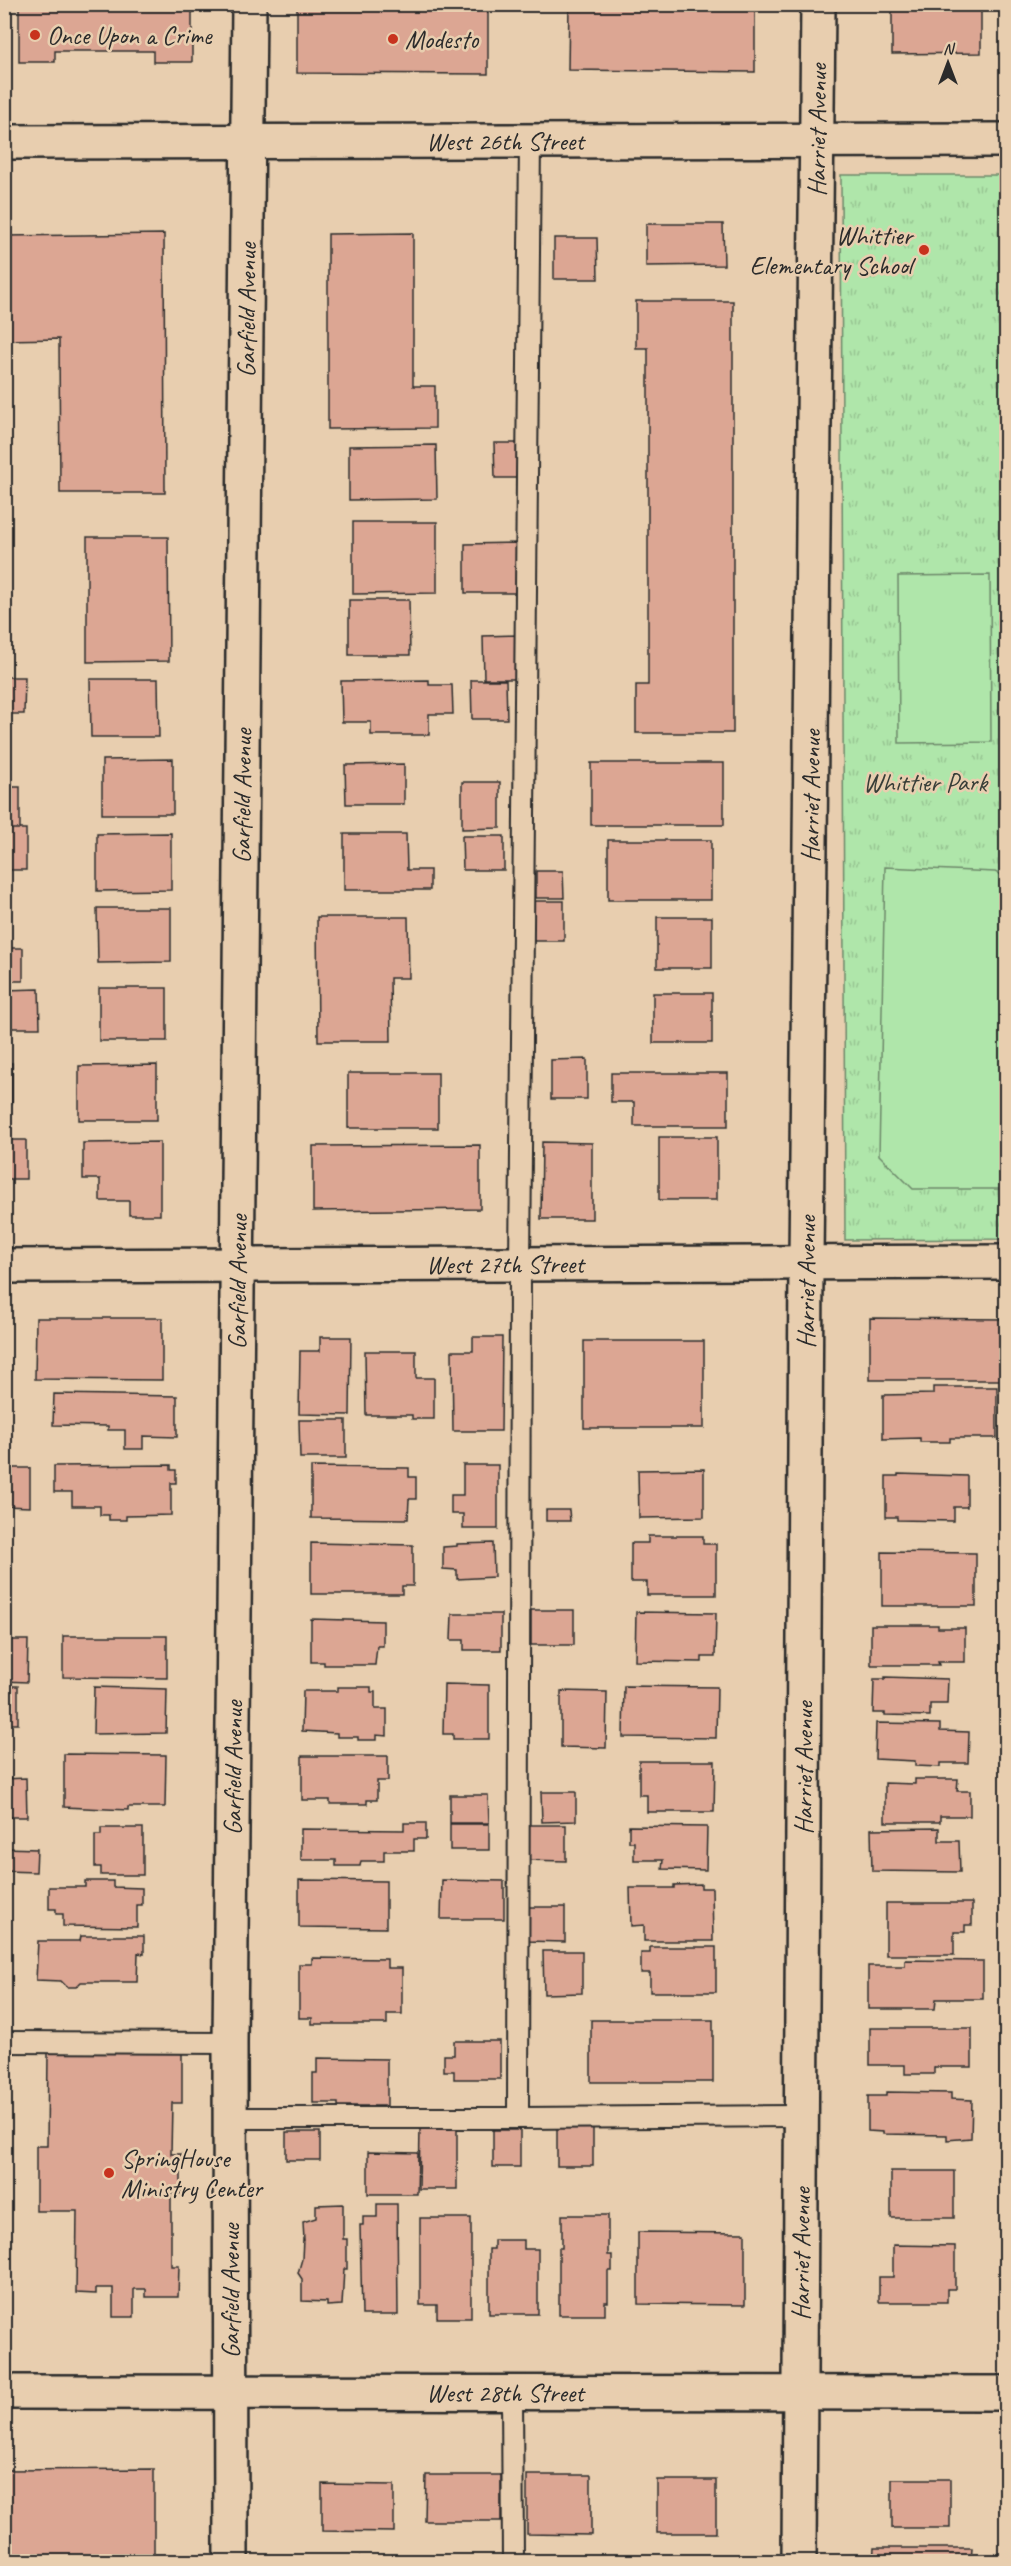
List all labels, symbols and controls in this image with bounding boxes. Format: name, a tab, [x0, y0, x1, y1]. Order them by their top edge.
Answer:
place label: Once Upon a Crime	[47, 19, 213, 52]
place label: Modesto	[405, 23, 480, 56]
marker: Once Upon a Crime	[28, 28, 42, 42]
marker: Modesto	[386, 32, 400, 46]
north arrow	[918, 33, 978, 93]
text: N	[943, 39, 956, 59]
street label: Harriet Avenue	[800, 62, 834, 197]
street label: West 26th Street	[426, 124, 586, 158]
place label: Whittier Elementary School	[750, 219, 917, 282]
street label: Garfield Avenue	[229, 241, 263, 377]
marker: Whittier Elementary School	[917, 243, 931, 257]
street label: Garfield Avenue	[224, 727, 259, 863]
street label: Harriet Avenue	[793, 728, 828, 863]
park label: Whittier Park	[863, 766, 989, 799]
street label: Garfield Avenue	[220, 1213, 254, 1349]
street label: Harriet Avenue	[789, 1214, 823, 1348]
street label: West 27th Street	[426, 1247, 586, 1281]
street label: Garfield Avenue	[215, 1699, 250, 1835]
street label: Harriet Avenue	[786, 1700, 820, 1834]
place label: SpringHouse Ministry Center	[121, 2142, 264, 2205]
marker: SpringHouse Ministry Center	[102, 2166, 116, 2180]
street label: Harriet Avenue	[784, 2186, 818, 2320]
street label: Garfield Avenue	[214, 2222, 247, 2358]
street label: West 28th Street	[426, 2376, 586, 2409]

